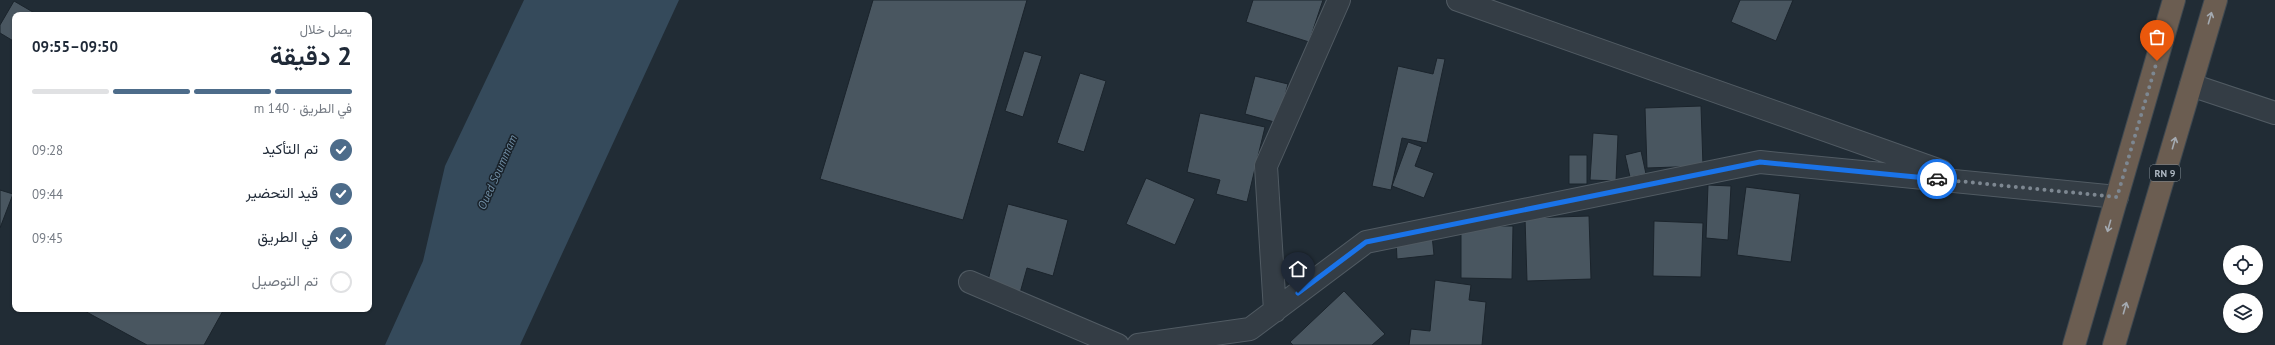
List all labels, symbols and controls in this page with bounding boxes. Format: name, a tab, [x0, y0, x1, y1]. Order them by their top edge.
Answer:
one-way arrow	[2207, 12, 2214, 25]
pin	[2140, 20, 2174, 61]
text: يصل خلال	[300, 21, 352, 38]
icon: bag	[2146, 26, 2168, 48]
text: 09:50–09:55	[32, 37, 118, 56]
text: 2 دقيقة	[270, 39, 352, 72]
text: في الطريق · 140 m	[254, 100, 352, 117]
water label: Oued Soummam	[474, 132, 520, 212]
one-way arrow	[2171, 136, 2178, 149]
text: تم التأكيد	[262, 139, 318, 158]
icon: check	[330, 139, 352, 161]
text: 09:28	[32, 142, 63, 159]
courier	[1917, 159, 1957, 199]
road number: RN 9	[2150, 165, 2180, 181]
icon: car	[1926, 168, 1948, 190]
text: قيد التحضير	[246, 183, 318, 202]
icon: check	[330, 183, 352, 205]
text: 09:44	[32, 186, 63, 203]
one-way arrow	[2105, 219, 2112, 232]
text: في الطريق	[257, 227, 318, 246]
icon: check	[330, 227, 352, 249]
text: 09:45	[32, 230, 63, 247]
map controls	[2223, 245, 2263, 333]
button: locate	[2223, 245, 2263, 285]
pin	[1281, 252, 1315, 293]
icon: home	[1287, 258, 1309, 280]
text: تم التوصيل	[251, 271, 318, 290]
button: layers	[2223, 293, 2263, 333]
one-way arrow	[2122, 301, 2129, 314]

